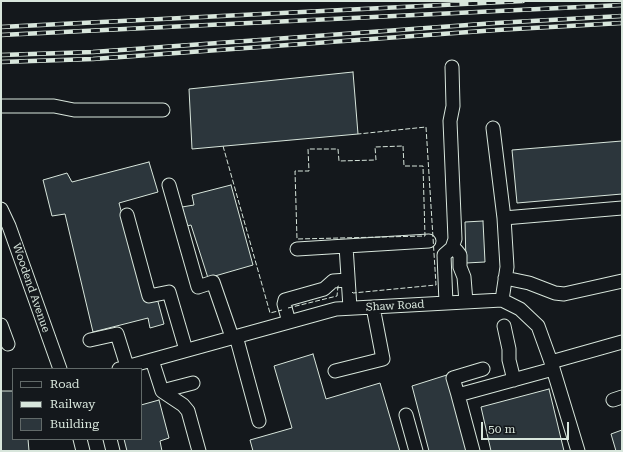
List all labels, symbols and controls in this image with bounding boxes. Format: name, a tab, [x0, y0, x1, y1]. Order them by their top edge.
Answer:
street label: Woodend Avenue	[10, 242, 52, 334]
street label: Shaw Road	[365, 298, 425, 314]
legend	[12, 368, 142, 440]
text: Road	[50, 377, 79, 391]
text: Railway	[50, 397, 95, 411]
scale bar	[483, 414, 571, 440]
text: Building	[50, 417, 99, 431]
text: 50 m	[488, 422, 515, 436]

